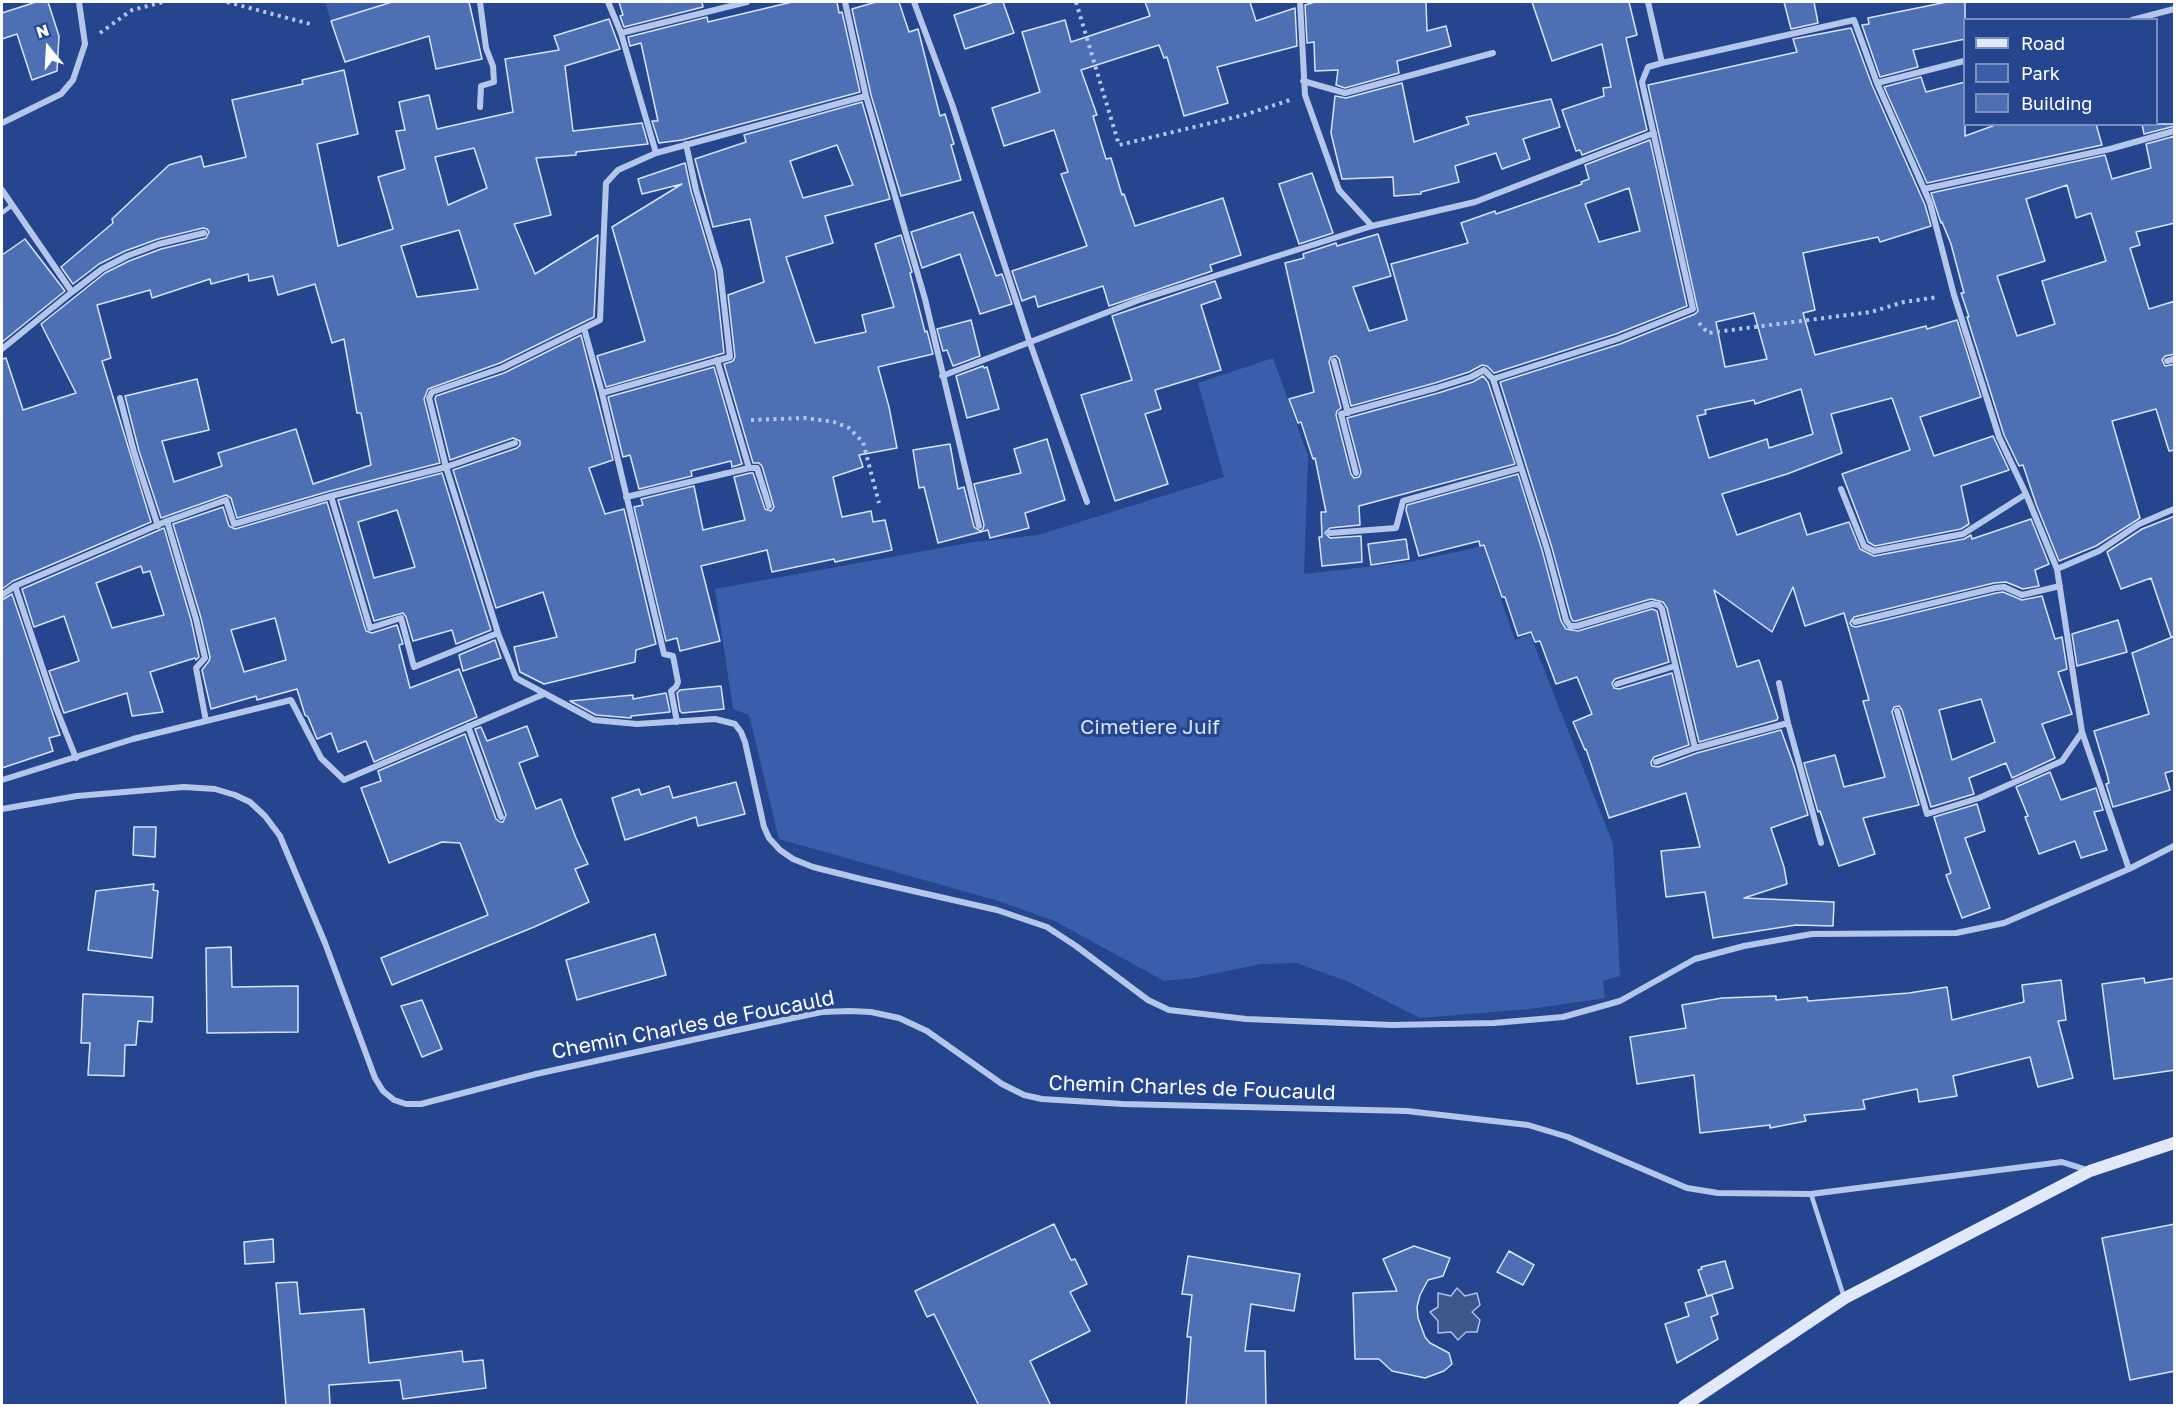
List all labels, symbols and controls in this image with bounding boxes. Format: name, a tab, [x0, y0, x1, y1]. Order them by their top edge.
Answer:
north arrow	[18, 18, 78, 78]
legend	[1963, 18, 2158, 126]
text: N	[34, 19, 51, 42]
text: Road	[2021, 32, 2065, 54]
text: Park	[2021, 62, 2060, 84]
text: Building	[2021, 92, 2092, 114]
park label: Cimetiere Juif	[1080, 714, 1220, 740]
street label: Chemin Charles de Foucauld	[550, 985, 836, 1065]
street label: Chemin Charles de Foucauld	[1048, 1070, 1336, 1106]

